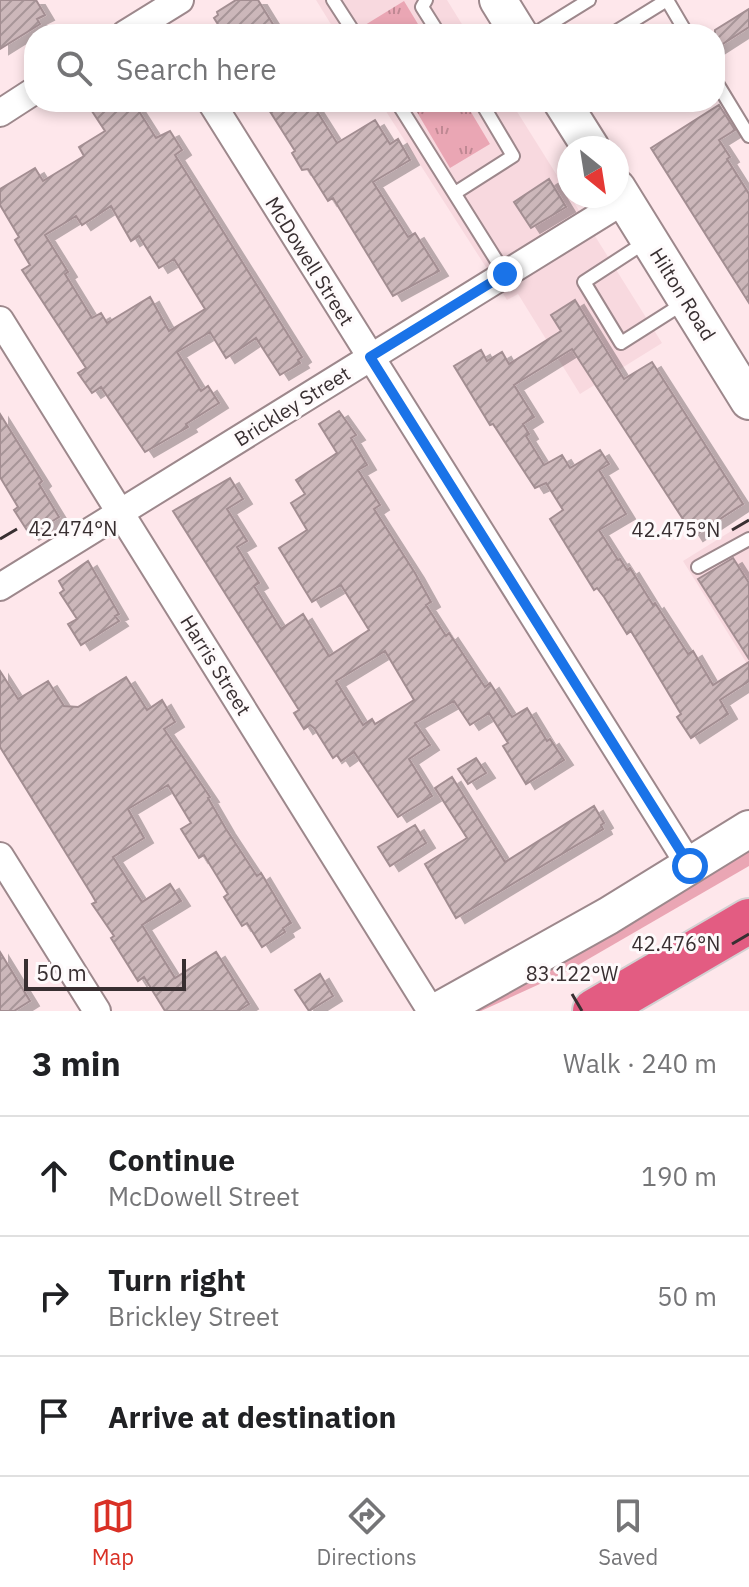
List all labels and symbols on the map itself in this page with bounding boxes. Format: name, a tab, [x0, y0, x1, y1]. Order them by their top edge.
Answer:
north arrow	[557, 136, 629, 208]
street label: McDowell Street	[259, 191, 361, 331]
street label: Hilton Road	[644, 242, 722, 346]
route end	[487, 256, 523, 292]
street label: Brickley Street	[229, 360, 355, 452]
text: 42.474°N	[29, 515, 117, 542]
text: 42.475°N	[632, 516, 720, 543]
street label: Harris Street	[174, 610, 258, 720]
route start	[672, 848, 708, 884]
text: 42.476°N	[632, 930, 720, 957]
scale bar	[24, 955, 186, 991]
text: 83.122°W	[526, 960, 618, 987]

